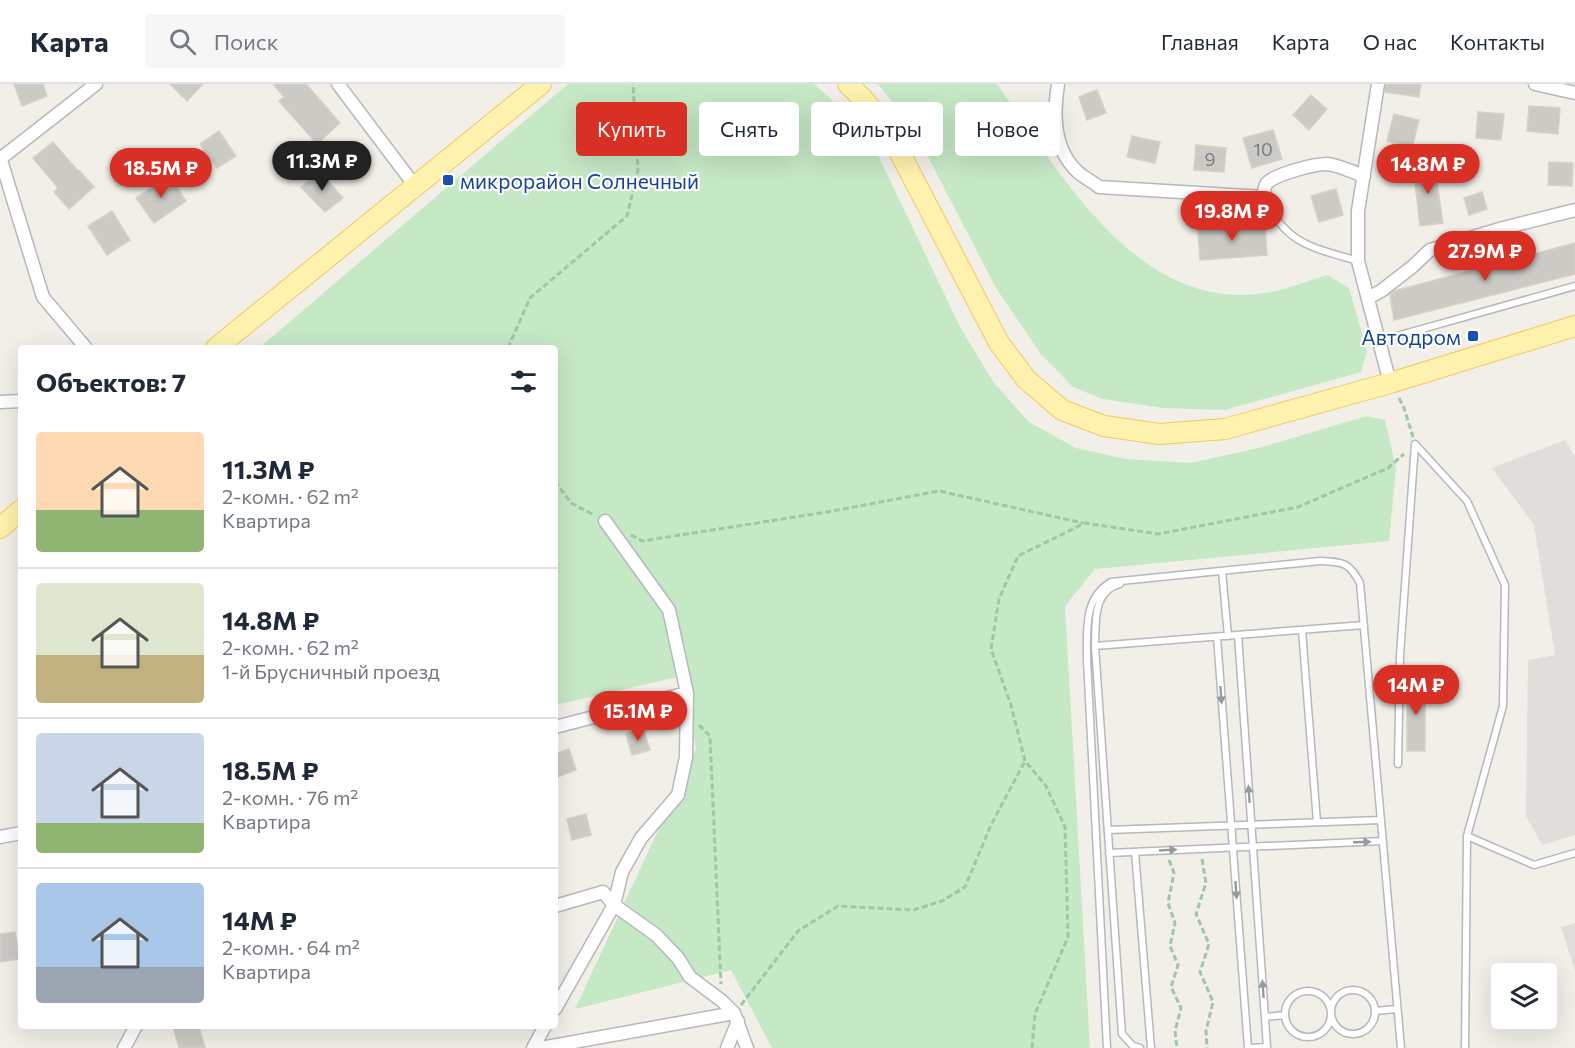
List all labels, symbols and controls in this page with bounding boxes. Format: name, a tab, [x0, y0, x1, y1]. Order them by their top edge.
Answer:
search box	[145, 14, 565, 68]
text: Карта	[30, 24, 109, 58]
icon: search	[166, 25, 199, 58]
text: Поиск	[214, 28, 278, 55]
text: Главная	[1161, 29, 1239, 54]
text: Карта	[1272, 29, 1330, 54]
text: О нас	[1363, 29, 1417, 54]
text: Контакты	[1450, 29, 1545, 54]
chip: Купить	[576, 102, 687, 156]
chip: Снять	[699, 102, 799, 156]
chip: Фильтры	[811, 102, 943, 156]
chip: Новое	[955, 102, 1060, 156]
house number: 10	[1253, 138, 1273, 160]
pin: 11.3M ₽	[267, 141, 377, 192]
pin: 14.8M ₽	[1373, 144, 1483, 195]
pin: 18.5M ₽	[106, 148, 216, 199]
text: 11.3M ₽	[286, 148, 358, 172]
house number: 9	[1205, 148, 1215, 170]
text: 14.8M ₽	[1391, 151, 1465, 175]
text: 18.5M ₽	[124, 155, 198, 179]
place label: микрорайон Солнечный	[460, 168, 699, 193]
marker: микрорайон Солнечный	[441, 173, 455, 187]
pin: 19.8M ₽	[1177, 191, 1287, 242]
text: 19.8M ₽	[1195, 198, 1269, 222]
pin: 27.9M ₽	[1430, 231, 1540, 282]
text: 27.9M ₽	[1448, 238, 1522, 262]
place label: Автодром	[1361, 324, 1461, 349]
marker: Автодром	[1466, 329, 1480, 343]
icon: filters	[507, 365, 540, 398]
text: Объектов: 7	[36, 366, 186, 397]
text: 11.3M ₽	[222, 453, 315, 484]
icon: home	[84, 456, 156, 528]
text: 2-комн. · 62 m²	[222, 484, 359, 508]
text: Квартира	[222, 508, 311, 532]
text: 14.8M ₽	[222, 604, 319, 635]
icon: home	[84, 607, 156, 679]
text: 2-комн. · 62 m²	[222, 635, 359, 659]
text: 1-й Брусничный проезд	[222, 659, 440, 683]
pin: 14M ₽	[1374, 665, 1458, 716]
text: 14M ₽	[1387, 672, 1445, 696]
one-way arrow	[1217, 686, 1226, 705]
pin: 15.1M ₽	[583, 691, 693, 742]
text: 15.1M ₽	[603, 698, 673, 722]
text: 18.5M ₽	[222, 754, 319, 785]
icon: home	[84, 757, 156, 829]
one-way arrow	[1244, 784, 1254, 803]
text: 2-комн. · 76 m²	[222, 785, 358, 809]
text: Квартира	[222, 809, 311, 833]
one-way arrow	[1353, 837, 1372, 847]
one-way arrow	[1158, 846, 1177, 855]
one-way arrow	[1232, 880, 1241, 899]
text: 14M ₽	[222, 904, 297, 935]
icon: home	[84, 907, 156, 979]
text: 2-комн. · 64 m²	[222, 935, 360, 959]
text: Квартира	[222, 959, 311, 983]
map controls	[1491, 963, 1557, 1029]
button: layers	[1491, 963, 1557, 1029]
one-way arrow	[1258, 979, 1268, 998]

